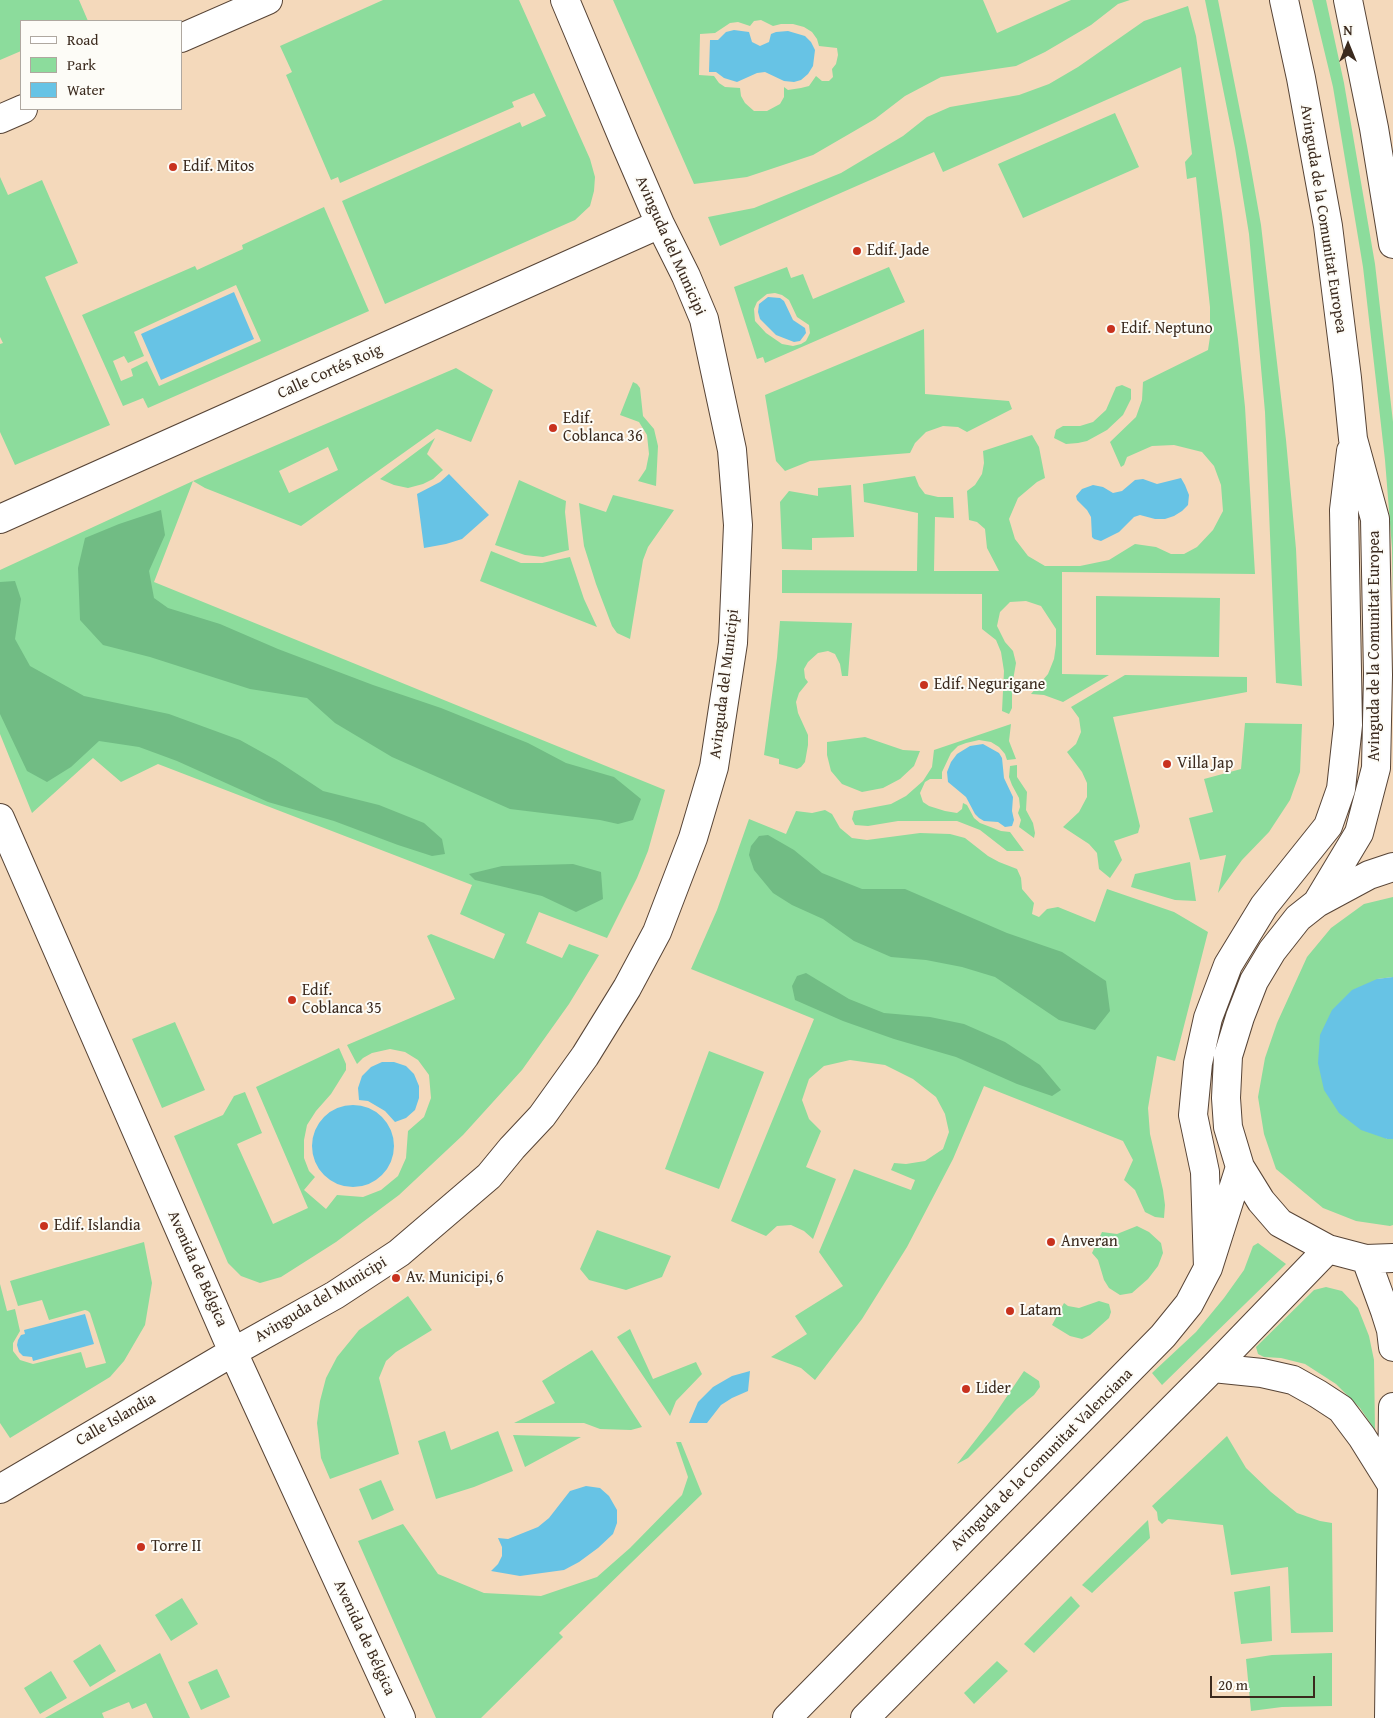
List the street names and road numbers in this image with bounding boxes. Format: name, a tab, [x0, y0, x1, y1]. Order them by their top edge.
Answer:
street label: Avinguda de la Comunitat Europea	[1295, 103, 1351, 335]
street label: Avinguda del Municipi	[631, 173, 709, 319]
street label: Calle Cortés Roig	[275, 340, 385, 404]
street label: Avinguda de la Comunitat Europea	[1365, 530, 1385, 762]
street label: Avinguda del Municipi	[706, 608, 744, 760]
street label: Avenida de Bélgica	[163, 1208, 231, 1330]
street label: Avinguda del Municipi	[251, 1253, 391, 1347]
street label: Avinguda de la Comunitat Valenciana	[947, 1365, 1137, 1555]
street label: Calle Islandia	[73, 1389, 159, 1451]
street label: Avenida de Bélgica	[329, 1577, 399, 1699]

